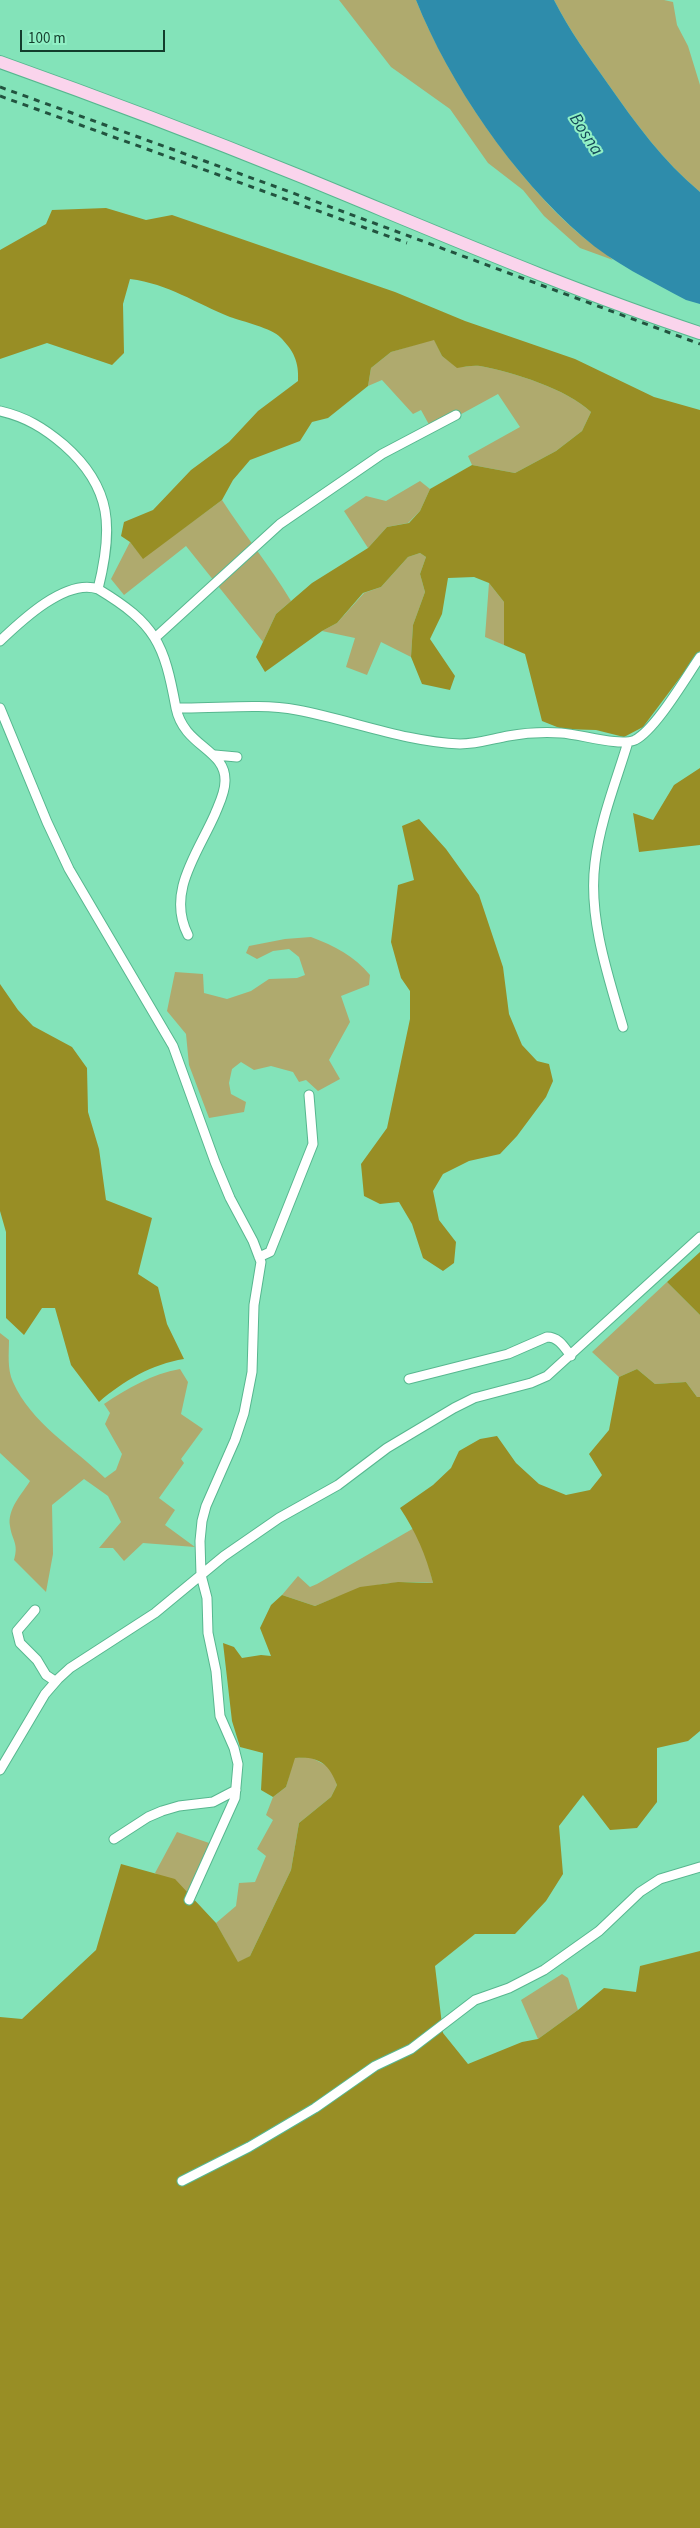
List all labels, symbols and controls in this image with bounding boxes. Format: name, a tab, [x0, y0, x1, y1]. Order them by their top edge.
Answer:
scale bar	[22, 20, 168, 52]
text: 100 m	[28, 28, 66, 49]
water label: Bosna	[563, 110, 607, 160]

